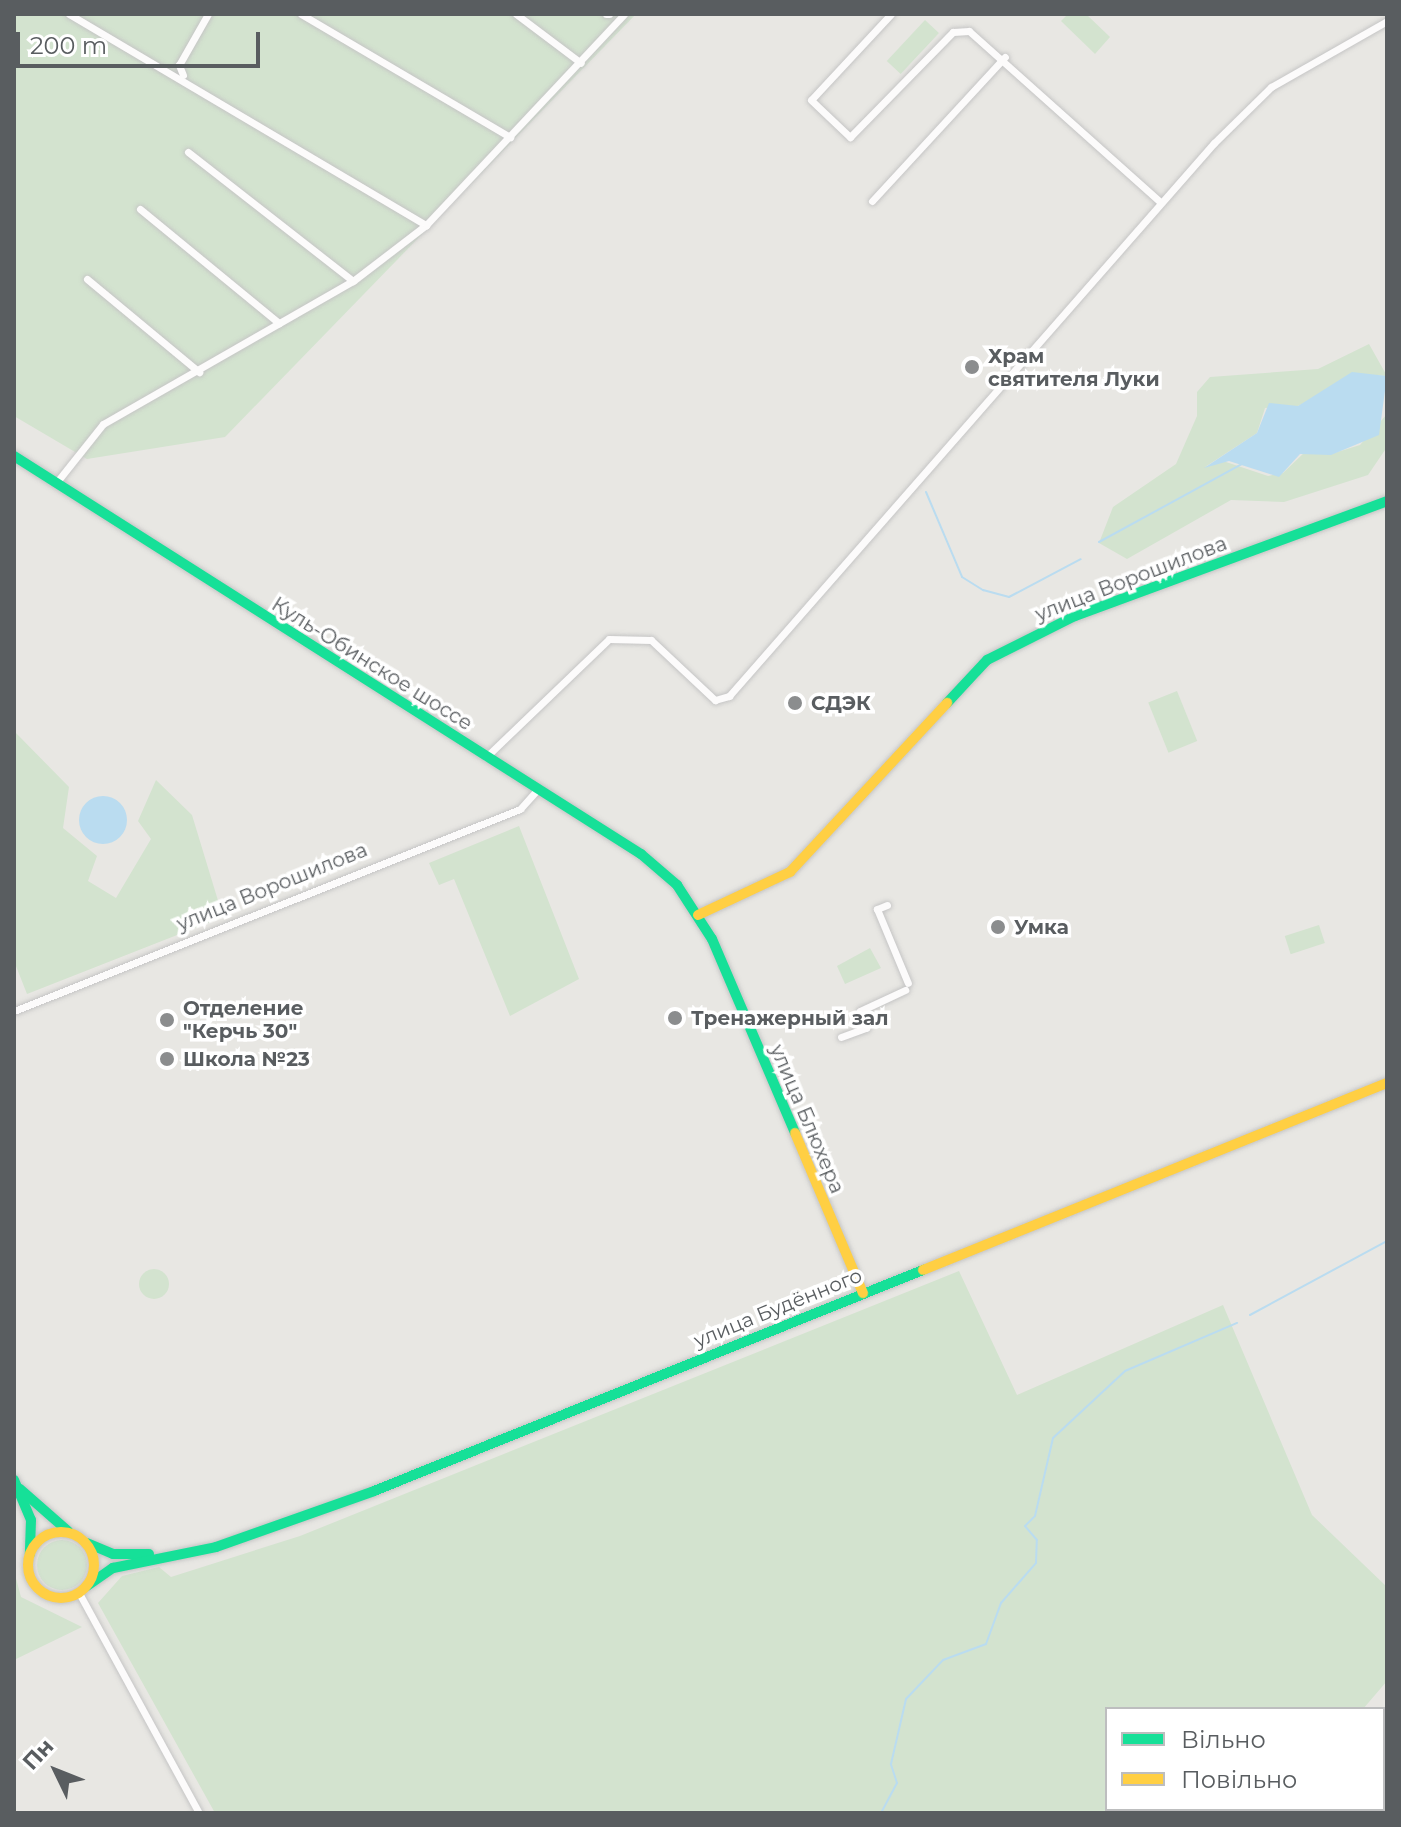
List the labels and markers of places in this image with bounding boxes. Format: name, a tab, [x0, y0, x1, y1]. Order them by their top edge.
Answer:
place label: Храм святителя Луки	[988, 344, 1160, 391]
marker: Храм святителя Луки	[963, 358, 981, 376]
place label: СДЭК	[811, 691, 871, 715]
marker: СДЭК	[786, 694, 804, 712]
place label: Умка	[1014, 915, 1069, 939]
marker: Умка	[989, 918, 1007, 936]
place label: Отделение "Керчь 30"	[183, 996, 304, 1043]
place label: Тренажерный зал	[691, 1006, 888, 1030]
marker: Тренажерный зал	[666, 1009, 684, 1027]
marker: Отделение "Керчь 30"	[158, 1011, 176, 1029]
place label: Школа №23	[183, 1047, 310, 1071]
marker: Школа №23	[158, 1050, 176, 1068]

